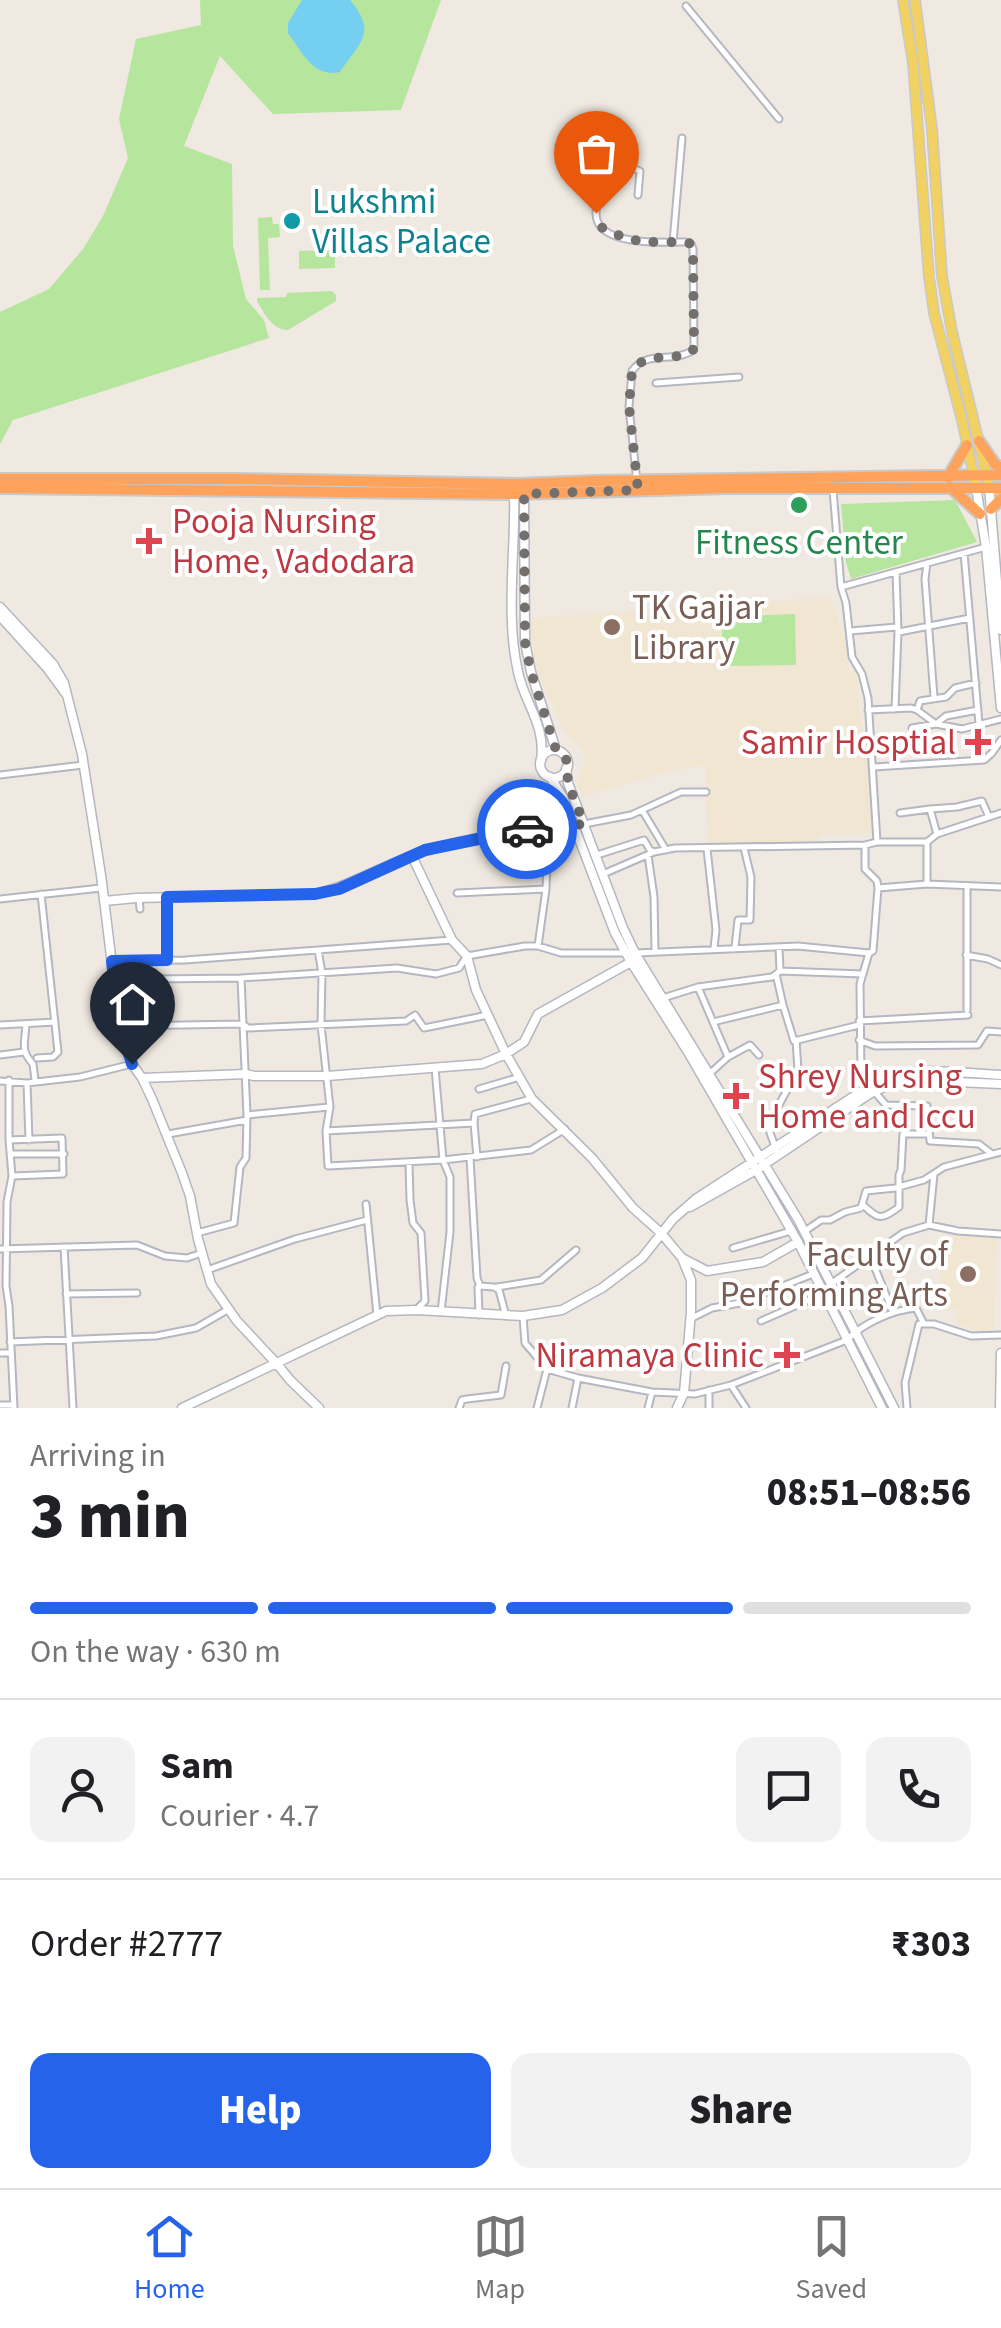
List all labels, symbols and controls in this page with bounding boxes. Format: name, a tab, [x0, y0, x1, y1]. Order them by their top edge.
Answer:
pin	[554, 111, 639, 214]
icon: bag	[569, 126, 624, 181]
place label: Lukshmi Villas Palace	[312, 177, 491, 267]
marker: Lukshmi Villas Palace	[281, 210, 303, 232]
marker: Fitness Center	[788, 494, 810, 516]
place label: Pooja Nursing Home, Vadodara	[172, 497, 415, 587]
place label: Fitness Center	[695, 518, 904, 568]
marker: Pooja Nursing Home, Vadodara	[136, 528, 162, 554]
place label: TK Gajjar Library	[632, 583, 765, 673]
marker: TK Gajjar Library	[601, 616, 623, 638]
place label: Samir Hosptial	[741, 718, 956, 768]
marker: Samir Hosptial	[965, 729, 991, 755]
courier	[477, 779, 577, 879]
icon: car	[500, 802, 555, 857]
pin	[90, 962, 175, 1065]
icon: home	[105, 977, 160, 1032]
place label: Shrey Nursing Home and Iccu	[758, 1052, 976, 1142]
marker: Shrey Nursing Home and Iccu	[723, 1083, 749, 1109]
place label: Faculty of Performing Arts	[720, 1230, 950, 1320]
marker: Faculty of Performing Arts	[957, 1263, 979, 1285]
place label: Niramaya Clinic	[536, 1331, 764, 1381]
marker: Niramaya Clinic	[774, 1342, 800, 1368]
text: Arriving in	[30, 1433, 166, 1479]
text: 08:51–08:56	[767, 1466, 971, 1520]
text: 3 min	[30, 1470, 190, 1563]
text: On the way · 630 m	[30, 1629, 281, 1675]
button: person	[30, 1737, 135, 1842]
button: chat	[736, 1737, 841, 1842]
button: phone	[866, 1737, 971, 1842]
text: Sam	[160, 1739, 234, 1793]
text: Courier · 4.7	[160, 1793, 320, 1839]
text: Order #2777	[30, 1917, 223, 1971]
text: ₹303	[891, 1917, 971, 1971]
button: Help	[30, 2053, 491, 2168]
button: Share	[511, 2053, 971, 2168]
tab: Home	[134, 2209, 205, 2309]
tab: Map	[473, 2209, 528, 2309]
tab: Saved	[796, 2209, 867, 2309]

